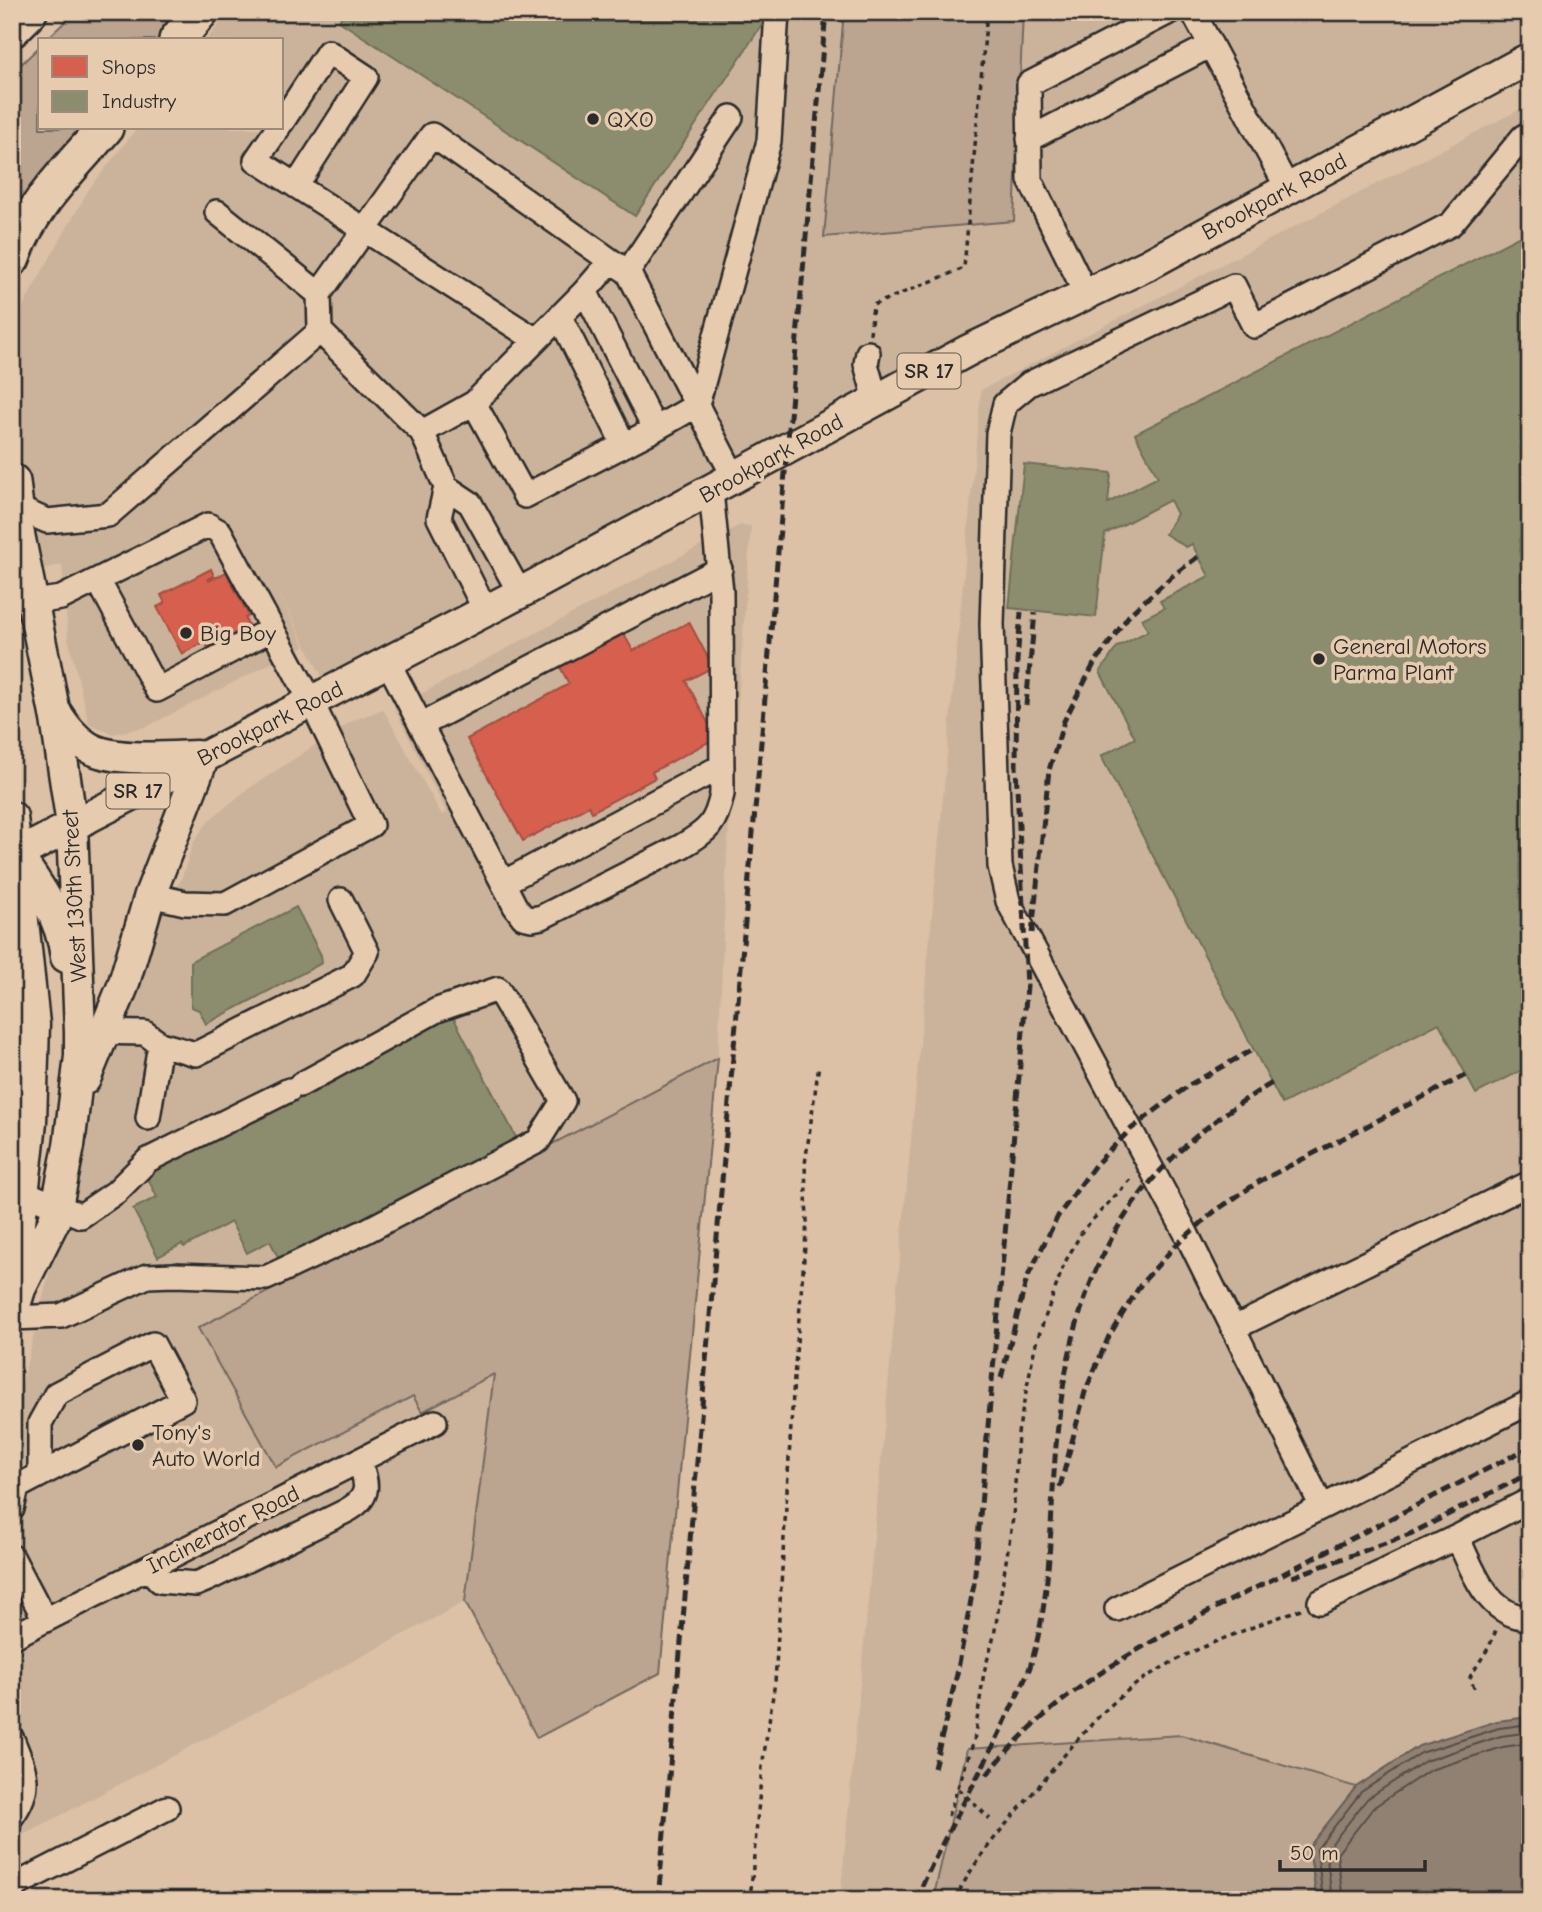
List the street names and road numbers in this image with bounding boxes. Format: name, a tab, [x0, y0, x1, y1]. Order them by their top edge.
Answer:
street label: Brookpark Road	[1197, 147, 1351, 246]
road number: SR 17	[898, 354, 960, 388]
street label: Brookpark Road	[695, 408, 848, 509]
street label: Brookpark Road	[193, 675, 348, 772]
road number: SR 17	[106, 774, 170, 808]
street label: West 130th Street	[56, 808, 92, 983]
street label: Incinerator Road	[143, 1479, 304, 1579]

